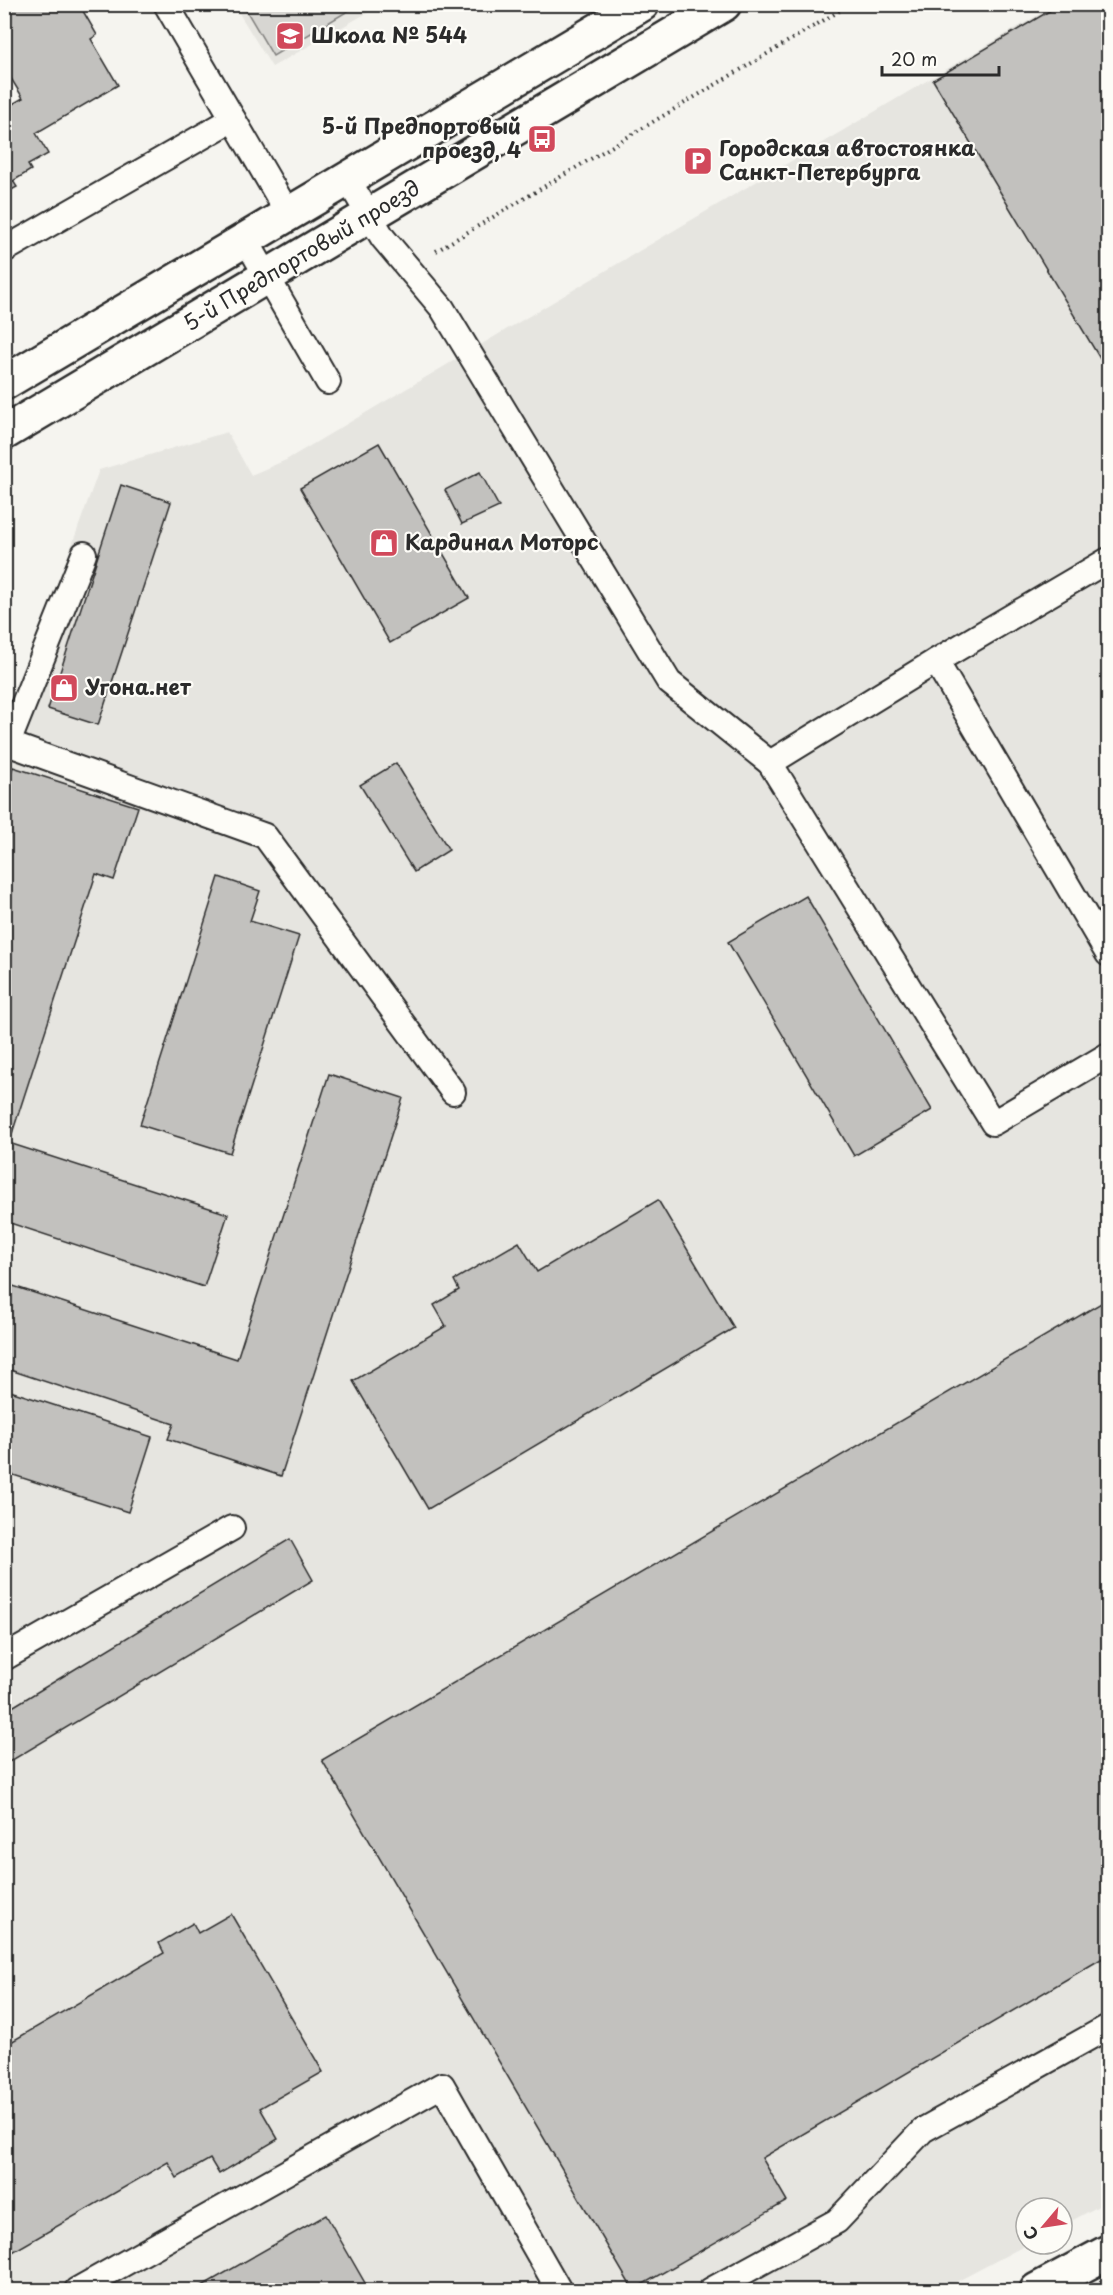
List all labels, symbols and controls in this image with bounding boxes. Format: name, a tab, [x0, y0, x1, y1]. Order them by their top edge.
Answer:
place label: Школа № 544	[311, 18, 467, 50]
school or university icon: Школа № 544	[274, 20, 306, 52]
scale bar	[882, 39, 999, 77]
text: 20 m	[891, 45, 937, 72]
place label: 5-й Предпортовый проезд, 4	[322, 109, 521, 165]
bus stop icon: 5-й Предпортовый проезд, 4	[526, 123, 558, 155]
place label: Городская автостоянка Санкт-Петербурга	[719, 131, 975, 187]
parking icon: Городская автостоянка Санкт-Петербурга	[682, 145, 714, 177]
street label: 5-й Предпортовый проезд	[177, 171, 425, 338]
place label: Кардинал Моторс	[405, 525, 599, 557]
shop icon: Кардинал Моторс	[368, 527, 400, 559]
place label: Угона.нет	[85, 670, 192, 702]
shop icon: Угона.нет	[48, 672, 80, 704]
north arrow	[1014, 2196, 1074, 2256]
text: С	[1017, 2223, 1043, 2245]

